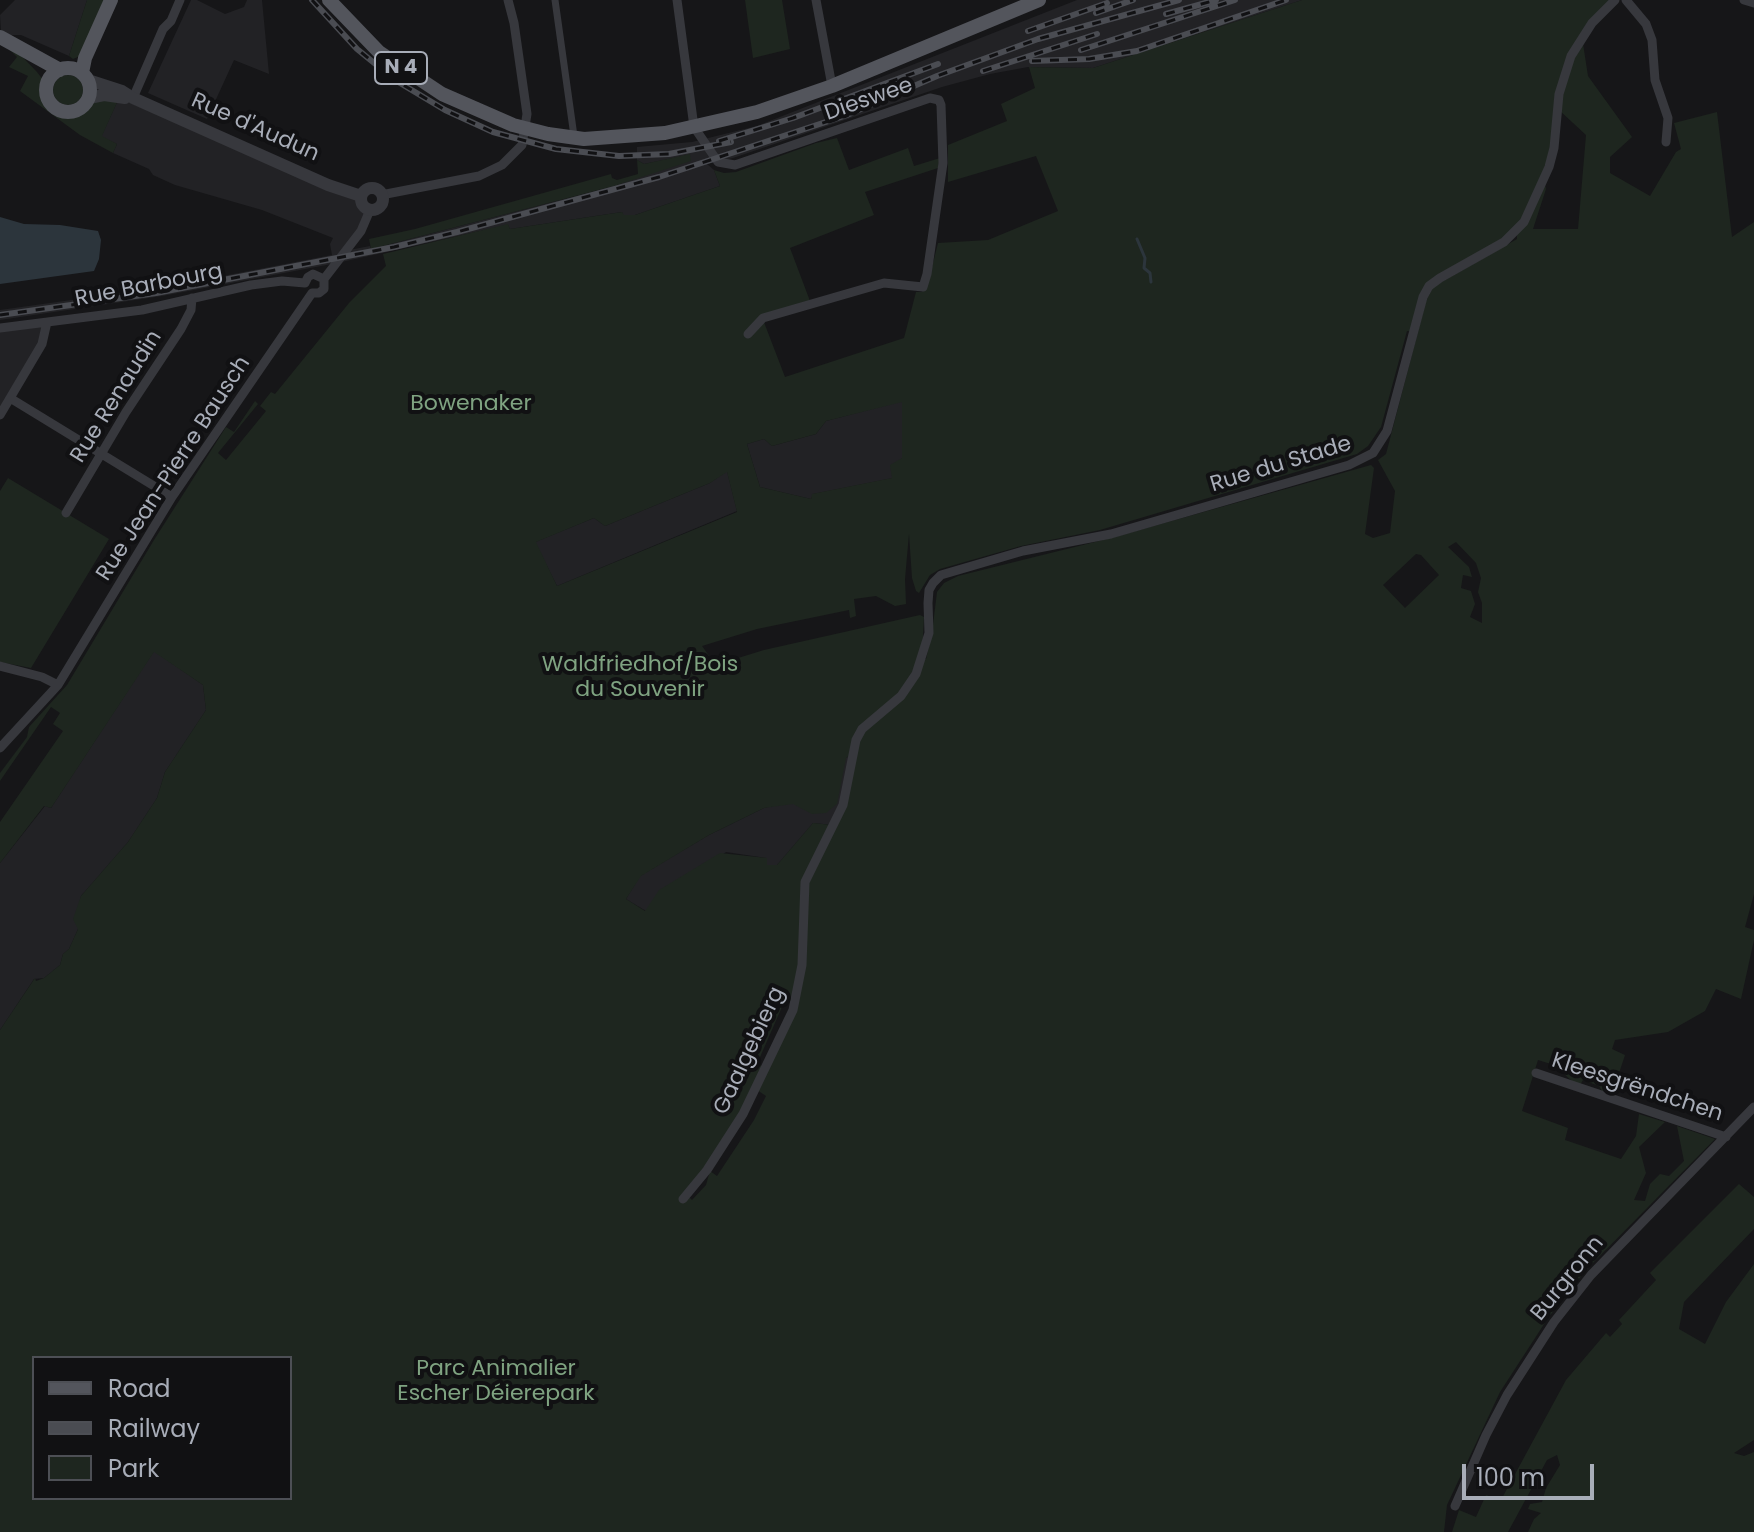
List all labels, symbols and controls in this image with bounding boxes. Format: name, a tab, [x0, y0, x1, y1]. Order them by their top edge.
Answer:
road number: N 4	[375, 52, 427, 84]
street label: Dieswee	[821, 73, 917, 127]
street label: Rue d'Audun	[187, 88, 323, 168]
street label: Rue Barbourg	[73, 259, 225, 313]
street label: Rue Renaudin	[66, 326, 168, 468]
street label: Rue Jean-Pierre Bausch	[91, 352, 257, 586]
park label: Bowenaker	[410, 391, 532, 417]
street label: Rue du Stade	[1207, 431, 1355, 499]
park label: Waldfriedhof/Bois du Souvenir	[542, 652, 738, 704]
street label: Gaalgebierg	[709, 983, 791, 1119]
street label: Kleesgrëndchen	[1548, 1048, 1726, 1128]
street label: Burgronn	[1526, 1231, 1610, 1327]
legend	[32, 1356, 292, 1500]
park label: Parc Animalier Escher Déierepark	[397, 1356, 595, 1408]
text: Road	[108, 1372, 170, 1405]
text: Railway	[108, 1412, 200, 1445]
scale bar	[1466, 1448, 1598, 1498]
text: Park	[108, 1452, 159, 1485]
text: 100 m	[1476, 1461, 1545, 1494]

